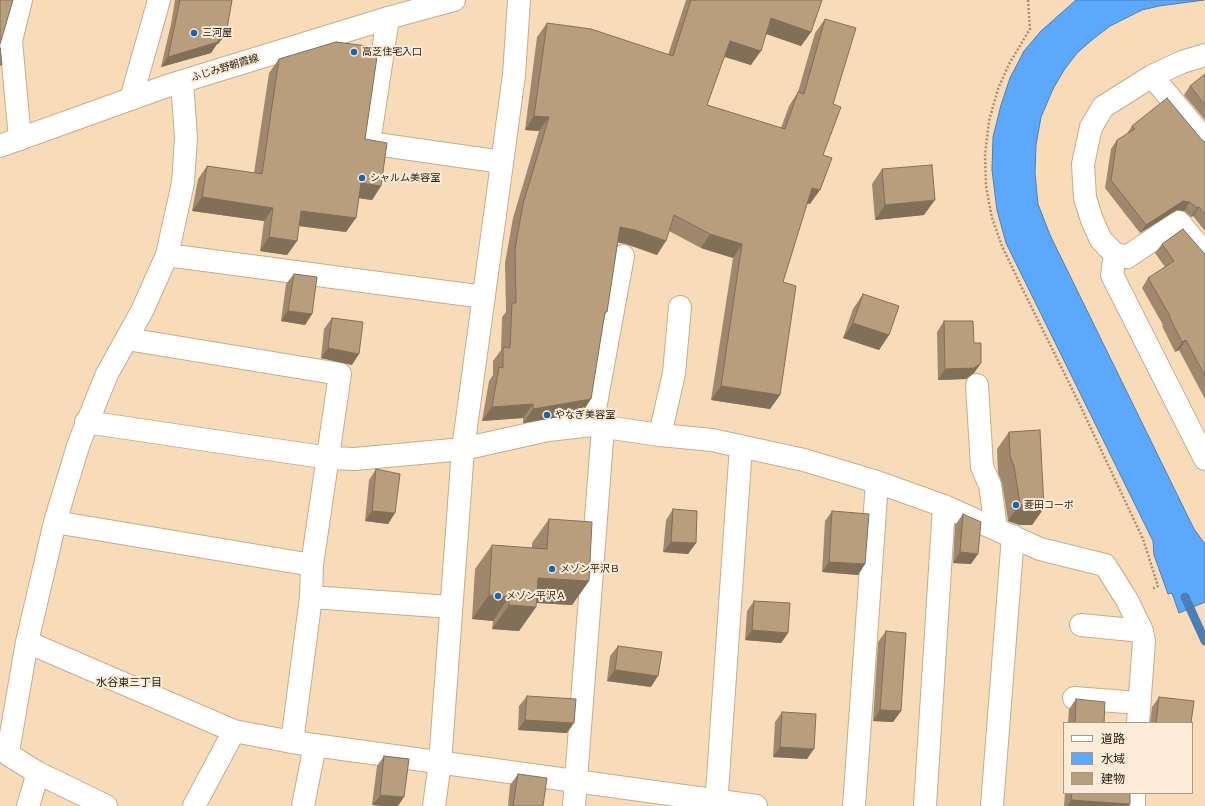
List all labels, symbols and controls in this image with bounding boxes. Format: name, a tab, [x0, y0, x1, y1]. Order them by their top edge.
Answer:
place label: 三河屋	[202, 27, 232, 39]
marker: 三河屋	[189, 28, 199, 38]
place label: 高芝住宅入口	[362, 46, 422, 58]
marker: 高芝住宅入口	[349, 47, 359, 57]
street label: ふじみ野朝霞線	[190, 52, 260, 84]
place label: シャルム美容室	[370, 172, 440, 184]
marker: シャルム美容室	[357, 173, 367, 183]
place label: やなぎ美容室	[555, 409, 615, 421]
marker: やなぎ美容室	[542, 410, 552, 420]
place label: 菱田コーポ	[1024, 499, 1074, 511]
marker: 菱田コーポ	[1011, 500, 1021, 510]
place label: メゾン平沢Ｂ	[560, 563, 620, 575]
marker: メゾン平沢Ｂ	[547, 564, 557, 574]
place label: メゾン平沢Ａ	[506, 590, 566, 602]
marker: メゾン平沢Ａ	[493, 591, 503, 601]
district label: 水谷東三丁目	[96, 676, 162, 690]
legend	[1063, 722, 1193, 794]
text: 道路	[1101, 730, 1125, 747]
text: 水域	[1101, 750, 1125, 767]
text: 建物	[1101, 770, 1125, 787]

